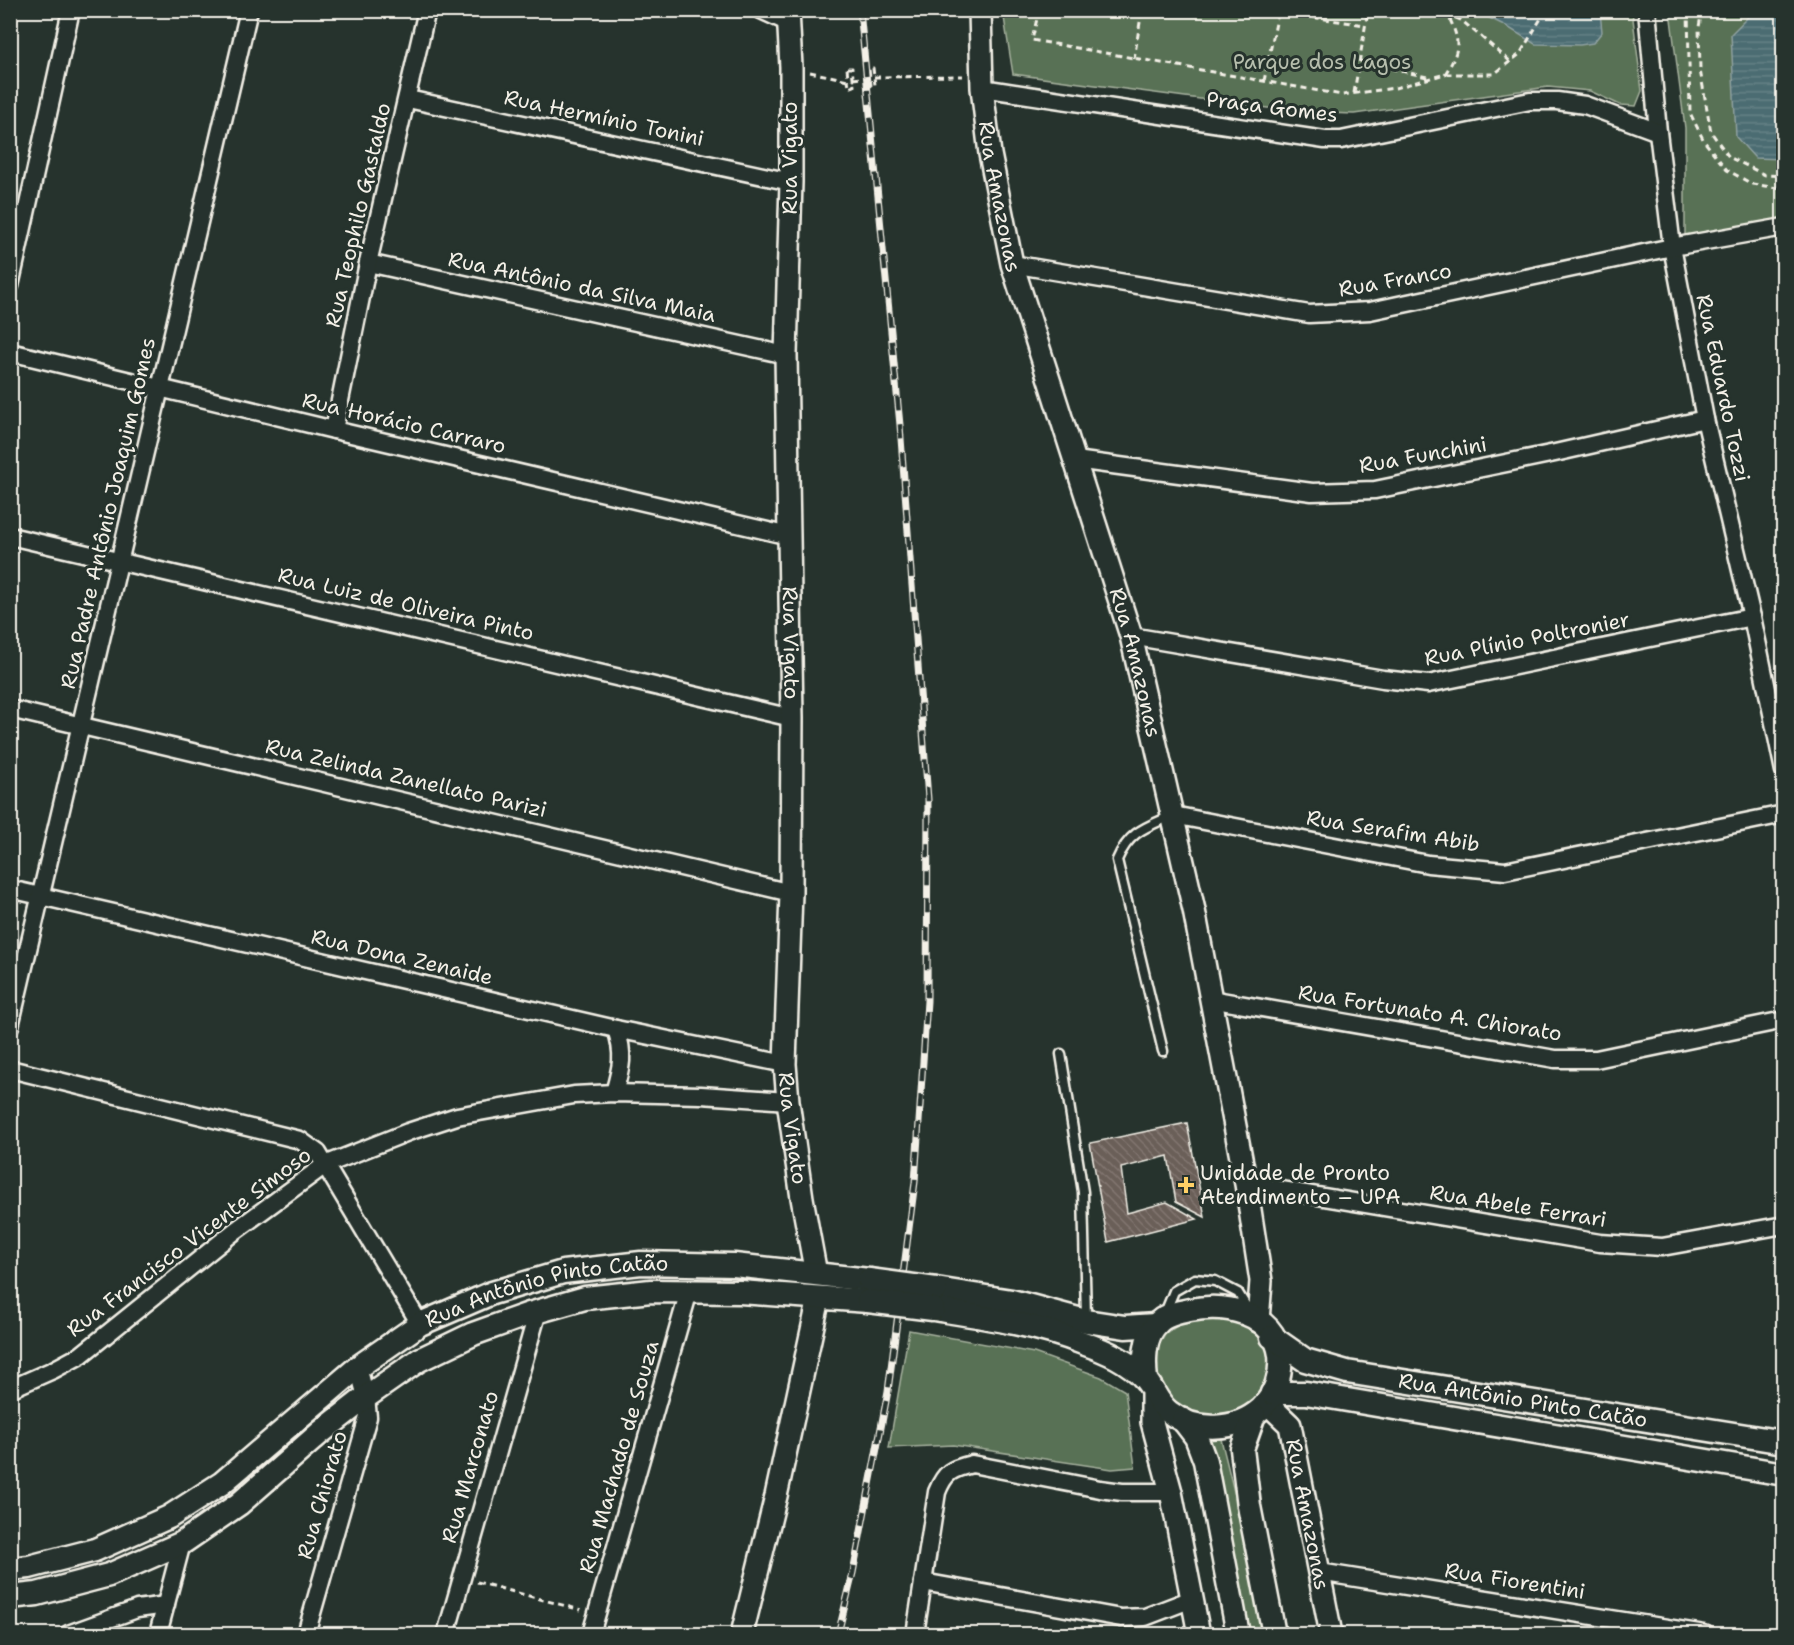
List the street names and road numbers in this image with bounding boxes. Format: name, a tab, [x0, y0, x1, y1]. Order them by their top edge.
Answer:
street label: Rua Hermínio Tonini	[501, 83, 707, 153]
street label: Praça Gomes	[1205, 85, 1339, 129]
street label: Rua Teophilo Gastaldo	[319, 100, 397, 330]
street label: Rua Vigato	[776, 102, 804, 214]
street label: Rua Amazonas	[972, 119, 1028, 276]
street label: Rua Antônio da Silva Maia	[446, 245, 718, 329]
street label: Rua Franco	[1336, 256, 1454, 304]
street label: Rua Eduardo Tozzi	[1689, 292, 1757, 484]
street label: Rua Padre Antônio Joaquim Gomes	[54, 335, 162, 691]
street label: Rua Horácio Carraro	[299, 386, 509, 460]
street label: Rua Funchini	[1357, 430, 1489, 480]
street label: Rua Luiz de Oliveira Pinto	[275, 561, 537, 647]
street label: Rua Amazonas	[1102, 584, 1168, 740]
street label: Rua Vigato	[776, 586, 806, 699]
street label: Rua Plínio Poltronier	[1422, 605, 1632, 673]
street label: Rua Zelinda Zanellato Parizi	[263, 732, 549, 824]
street label: Rua Serafim Abib	[1304, 803, 1482, 859]
street label: Rua Dona Zenaide	[308, 922, 496, 992]
street label: Rua Fortunato A. Chiorato	[1296, 978, 1564, 1048]
street label: Rua Vigato	[772, 1071, 814, 1186]
street label: Rua Francisco Vicente Simoso	[61, 1141, 317, 1343]
street label: Rua Abele Ferrari	[1428, 1178, 1608, 1234]
street label: Rua Antônio Pinto Catão	[421, 1249, 669, 1334]
street label: Rua Machado de Souza	[572, 1337, 666, 1577]
street label: Rua Antônio Pinto Catão	[1396, 1366, 1649, 1434]
street label: Rua Marconato	[435, 1387, 505, 1547]
street label: Rua Chiorato	[290, 1428, 354, 1562]
street label: Rua Amazonas	[1279, 1437, 1336, 1592]
street label: Rua Fiorentini	[1443, 1556, 1587, 1606]

